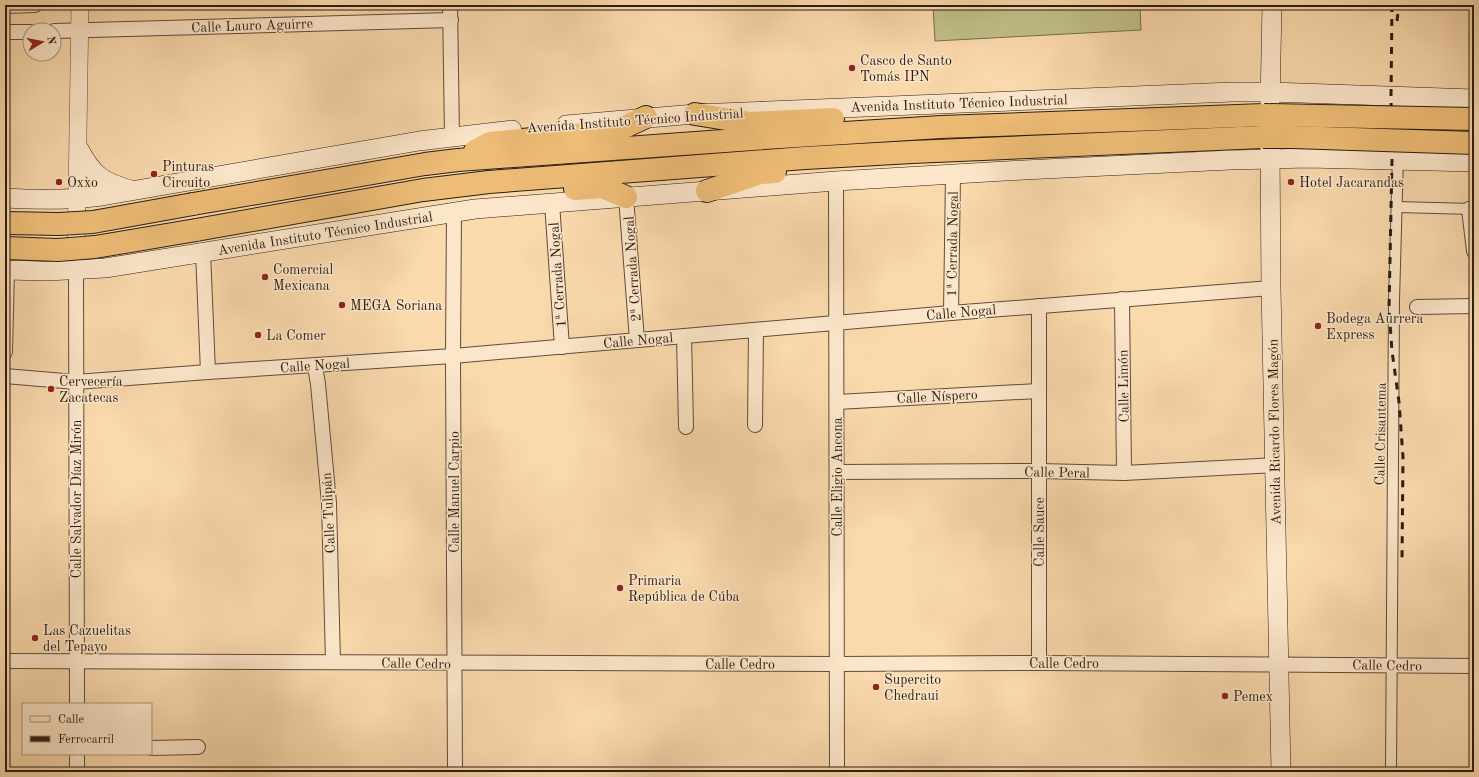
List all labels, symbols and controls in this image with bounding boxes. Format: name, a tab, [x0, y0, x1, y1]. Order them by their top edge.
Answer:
street label: Calle Lauro Aguirre	[191, 17, 313, 35]
north arrow	[22, 22, 62, 62]
text: N	[44, 35, 57, 46]
place label: Casco de Santo Tomás IPN	[860, 54, 952, 84]
marker: Casco de Santo Tomás IPN	[847, 63, 857, 73]
street label: Avenida Instituto Técnico Industrial	[850, 93, 1068, 115]
street label: Avenida Instituto Técnico Industrial	[526, 106, 744, 136]
place label: Pinturas Circuito	[162, 160, 214, 190]
marker: Pinturas Circuito	[149, 169, 159, 179]
place label: Oxxo	[67, 176, 98, 190]
place label: Hotel Jacarandas	[1299, 176, 1404, 190]
marker: Oxxo	[54, 177, 64, 187]
marker: Hotel Jacarandas	[1286, 177, 1296, 187]
street label: 1ª Cerrada Nogal	[945, 191, 961, 297]
street label: Avenida Instituto Técnico Industrial	[217, 210, 434, 258]
street label: 2ª Cerrada Nogal	[622, 216, 644, 322]
street label: 1ª Cerrada Nogal	[547, 222, 569, 328]
place label: Comercial Mexicana	[273, 263, 333, 293]
marker: Comercial Mexicana	[260, 272, 270, 282]
place label: MEGA Soriana	[350, 299, 442, 313]
marker: MEGA Soriana	[337, 300, 347, 310]
street label: Calle Nogal	[926, 303, 997, 323]
place label: Bodega Aurrera Express	[1326, 312, 1424, 342]
marker: Bodega Aurrera Express	[1313, 321, 1323, 331]
place label: La Comer	[266, 329, 326, 343]
marker: La Comer	[253, 330, 263, 340]
street label: Calle Nogal	[603, 331, 674, 351]
street label: Avenida Ricardo Flores Magón	[1266, 338, 1284, 525]
street label: Calle Limón	[1116, 349, 1132, 423]
street label: Calle Nogal	[280, 357, 351, 375]
place label: Cervecería Zacatecas	[59, 375, 123, 405]
street label: Calle Crisantema	[1373, 382, 1389, 486]
marker: Cervecería Zacatecas	[46, 384, 56, 394]
street label: Calle Níspero	[896, 388, 978, 406]
street label: Calle Eligio Ancona	[831, 417, 845, 537]
street label: Calle Salvador Díaz Mirón	[70, 419, 84, 578]
street label: Calle Manuel Carpio	[448, 431, 462, 553]
street label: Calle Peral	[1024, 465, 1090, 481]
street label: Calle Tulipán	[320, 472, 338, 554]
street label: Calle Sauce	[1033, 497, 1047, 567]
place label: Primaria República de Cúba	[628, 574, 740, 604]
marker: Primaria República de Cúba	[615, 583, 625, 593]
place label: Las Cazuelitas del Tepayo	[43, 624, 131, 654]
marker: Las Cazuelitas del Tepayo	[30, 633, 40, 643]
street label: Calle Cedro	[381, 656, 451, 672]
street label: Calle Cedro	[1029, 657, 1099, 671]
street label: Calle Cedro	[705, 658, 775, 672]
street label: Calle Cedro	[1352, 658, 1422, 674]
place label: Supercito Chedraui	[884, 673, 941, 703]
marker: Supercito Chedraui	[871, 682, 881, 692]
place label: Pemex	[1233, 690, 1273, 704]
marker: Pemex	[1220, 691, 1230, 701]
legend	[22, 703, 152, 755]
text: Calle	[58, 714, 84, 726]
text: Ferrocarril	[58, 734, 114, 746]

